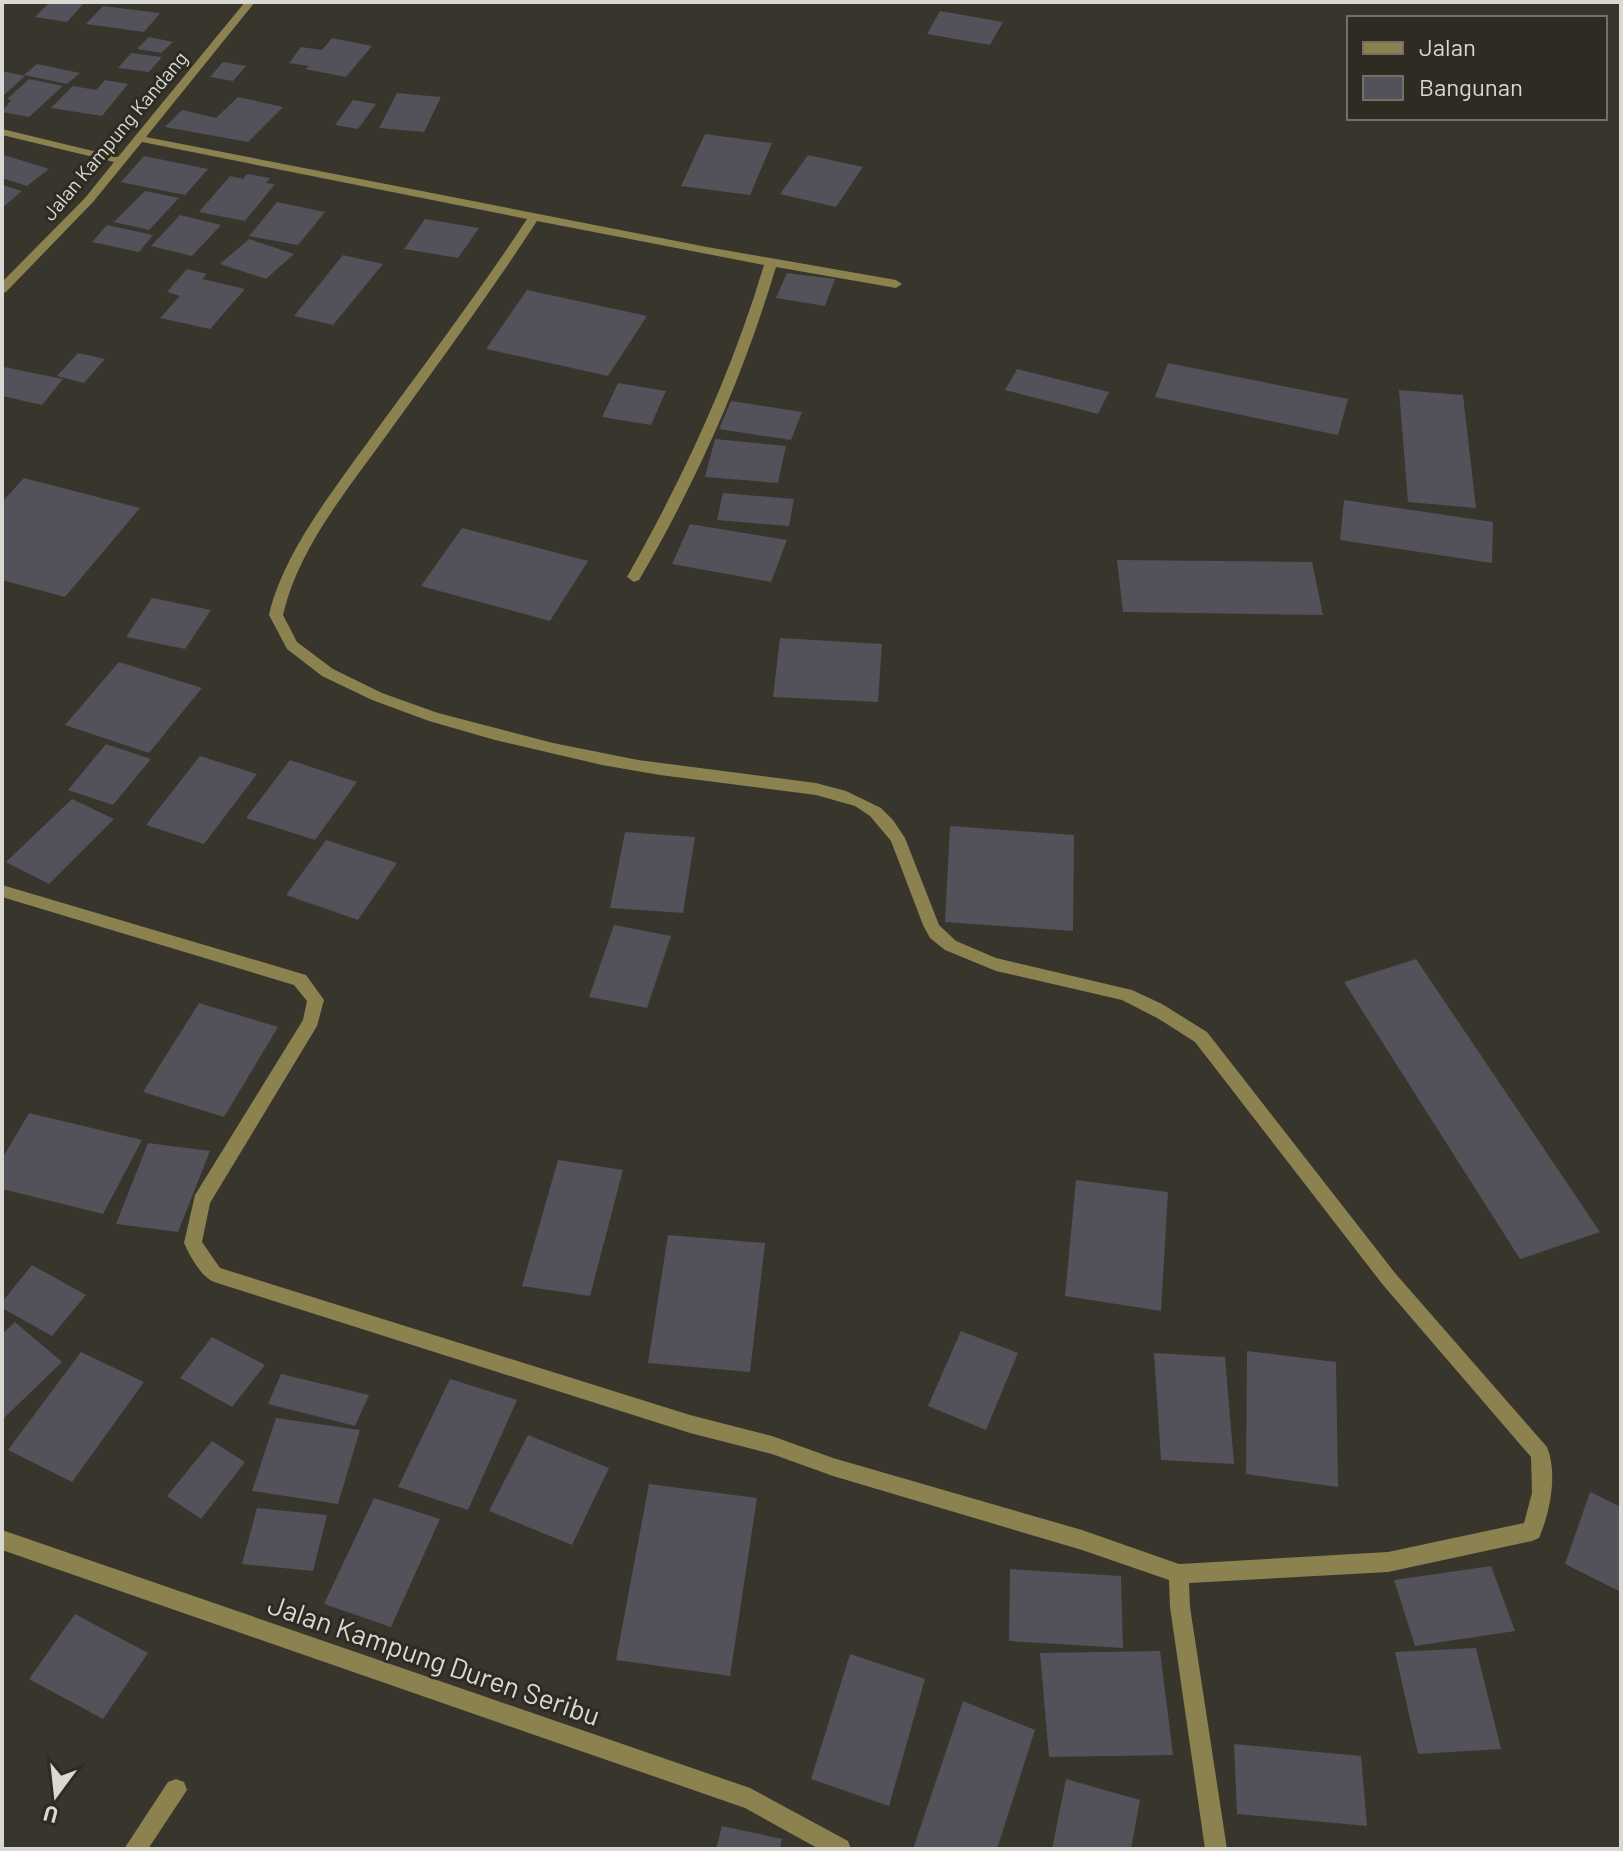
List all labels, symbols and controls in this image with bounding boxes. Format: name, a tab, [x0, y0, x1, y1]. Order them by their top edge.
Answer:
legend	[1347, 16, 1607, 120]
text: Jalan	[1419, 32, 1476, 61]
street label: Jalan Kampung Kandang	[36, 46, 192, 225]
text: Bangunan	[1419, 72, 1523, 101]
street label: Jalan Kampung Duren Seribu	[264, 1586, 605, 1732]
north arrow	[16, 1755, 96, 1835]
text: U	[41, 1801, 61, 1830]

